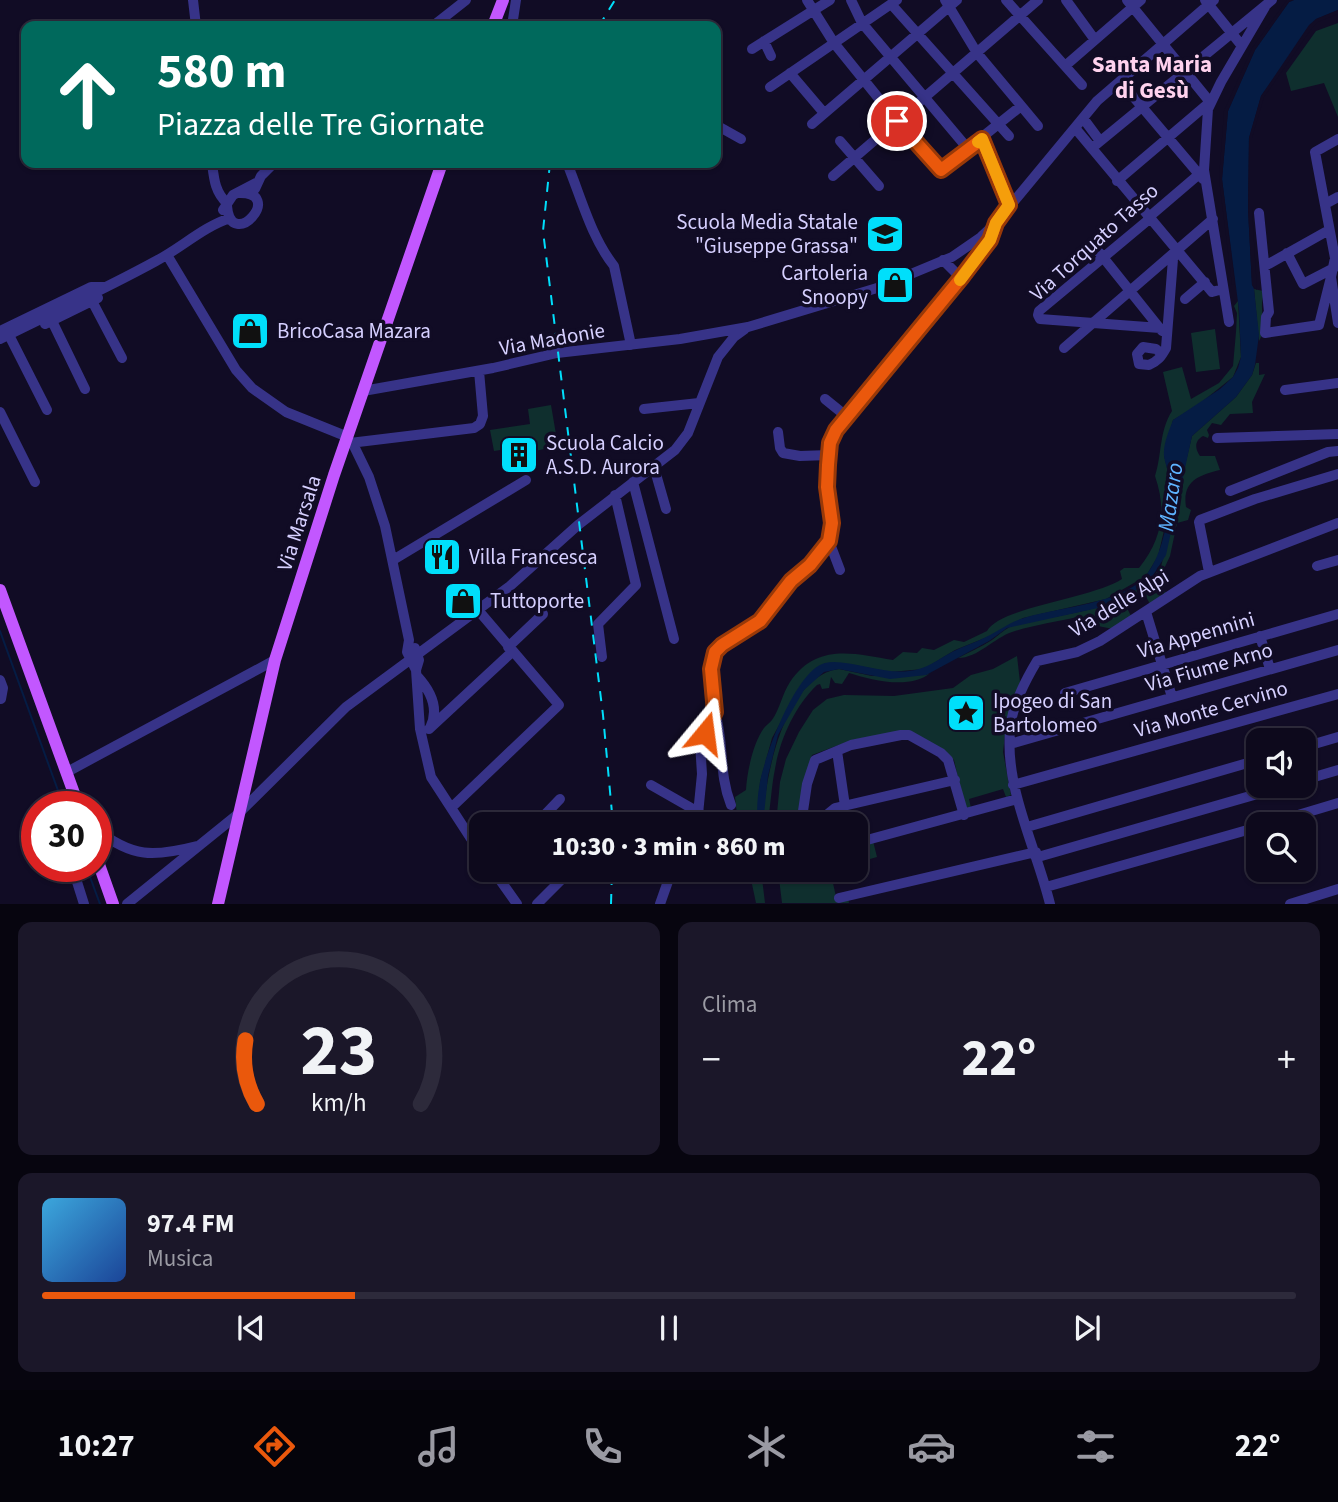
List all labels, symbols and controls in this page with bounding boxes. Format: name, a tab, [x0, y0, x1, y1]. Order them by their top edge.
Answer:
text: 580 m	[157, 37, 286, 107]
district label: Santa Maria di Gesù	[1092, 48, 1212, 107]
icon: ahead	[42, 49, 133, 140]
pin	[867, 91, 927, 151]
text: Piazza delle Tre Giornate	[157, 102, 485, 148]
icon: arrive	[878, 102, 916, 140]
street label: Via Torquato Tasso	[1023, 176, 1165, 308]
place label: Scuola Media Statale "Giuseppe Grassa"	[676, 207, 858, 261]
school or university icon: Scuola Media Statale "Giuseppe Grassa"	[864, 213, 906, 255]
place label: Cartoleria Snoopy	[781, 258, 868, 312]
shop icon: Cartoleria Snoopy	[874, 264, 916, 306]
shop icon: BricoCasa Mazara	[229, 310, 271, 352]
street label: Via Madonie	[497, 315, 607, 363]
place label: BricoCasa Mazara	[277, 316, 431, 346]
place label: Scuola Calcio A.S.D. Aurora	[546, 428, 664, 482]
building icon: Scuola Calcio A.S.D. Aurora	[498, 434, 540, 476]
water label: Mazaro	[1149, 460, 1192, 534]
street label: Via Marsala	[269, 471, 329, 575]
restaurant icon: Villa Francesca	[421, 536, 463, 578]
place label: Villa Francesca	[469, 542, 598, 572]
street label: Via delle Alpi	[1063, 561, 1175, 645]
shop icon: Tuttoporte	[442, 580, 484, 622]
place label: Tuttoporte	[490, 586, 584, 616]
street label: Via Appennini	[1134, 604, 1258, 666]
street label: Via Fiume Arno	[1142, 634, 1276, 700]
street label: Via Monte Cervino	[1131, 673, 1291, 745]
place label: Ipogeo di San Bartolomeo	[993, 686, 1112, 740]
place icon: Ipogeo di San Bartolomeo	[945, 692, 987, 734]
position arrow	[668, 696, 742, 770]
map controls	[1246, 728, 1316, 882]
button: sound	[1246, 728, 1316, 798]
speed limit sign: 30	[21, 791, 112, 882]
button: search	[1246, 812, 1316, 882]
text: 10:30 · 3 min · 860 m	[552, 828, 785, 865]
text: Clima	[702, 988, 757, 1021]
text: 23	[301, 1000, 377, 1104]
text: 22°	[962, 1022, 1036, 1096]
text: −	[702, 1033, 721, 1087]
text: +	[1277, 1033, 1296, 1087]
text: km/h	[311, 1085, 367, 1121]
text: 97.4 FM	[147, 1205, 235, 1242]
text: Musica	[147, 1242, 213, 1275]
icon: previous	[232, 1309, 270, 1347]
icon: pause	[650, 1309, 688, 1347]
icon: next	[1068, 1309, 1106, 1347]
icon: directions	[250, 1422, 299, 1471]
icon: music	[414, 1422, 463, 1471]
icon: phone	[578, 1422, 627, 1471]
icon: climate	[742, 1422, 791, 1471]
icon: car	[907, 1422, 956, 1471]
icon: filters	[1071, 1422, 1120, 1471]
text: 10:27	[58, 1423, 135, 1469]
text: 22°	[1235, 1423, 1280, 1469]

